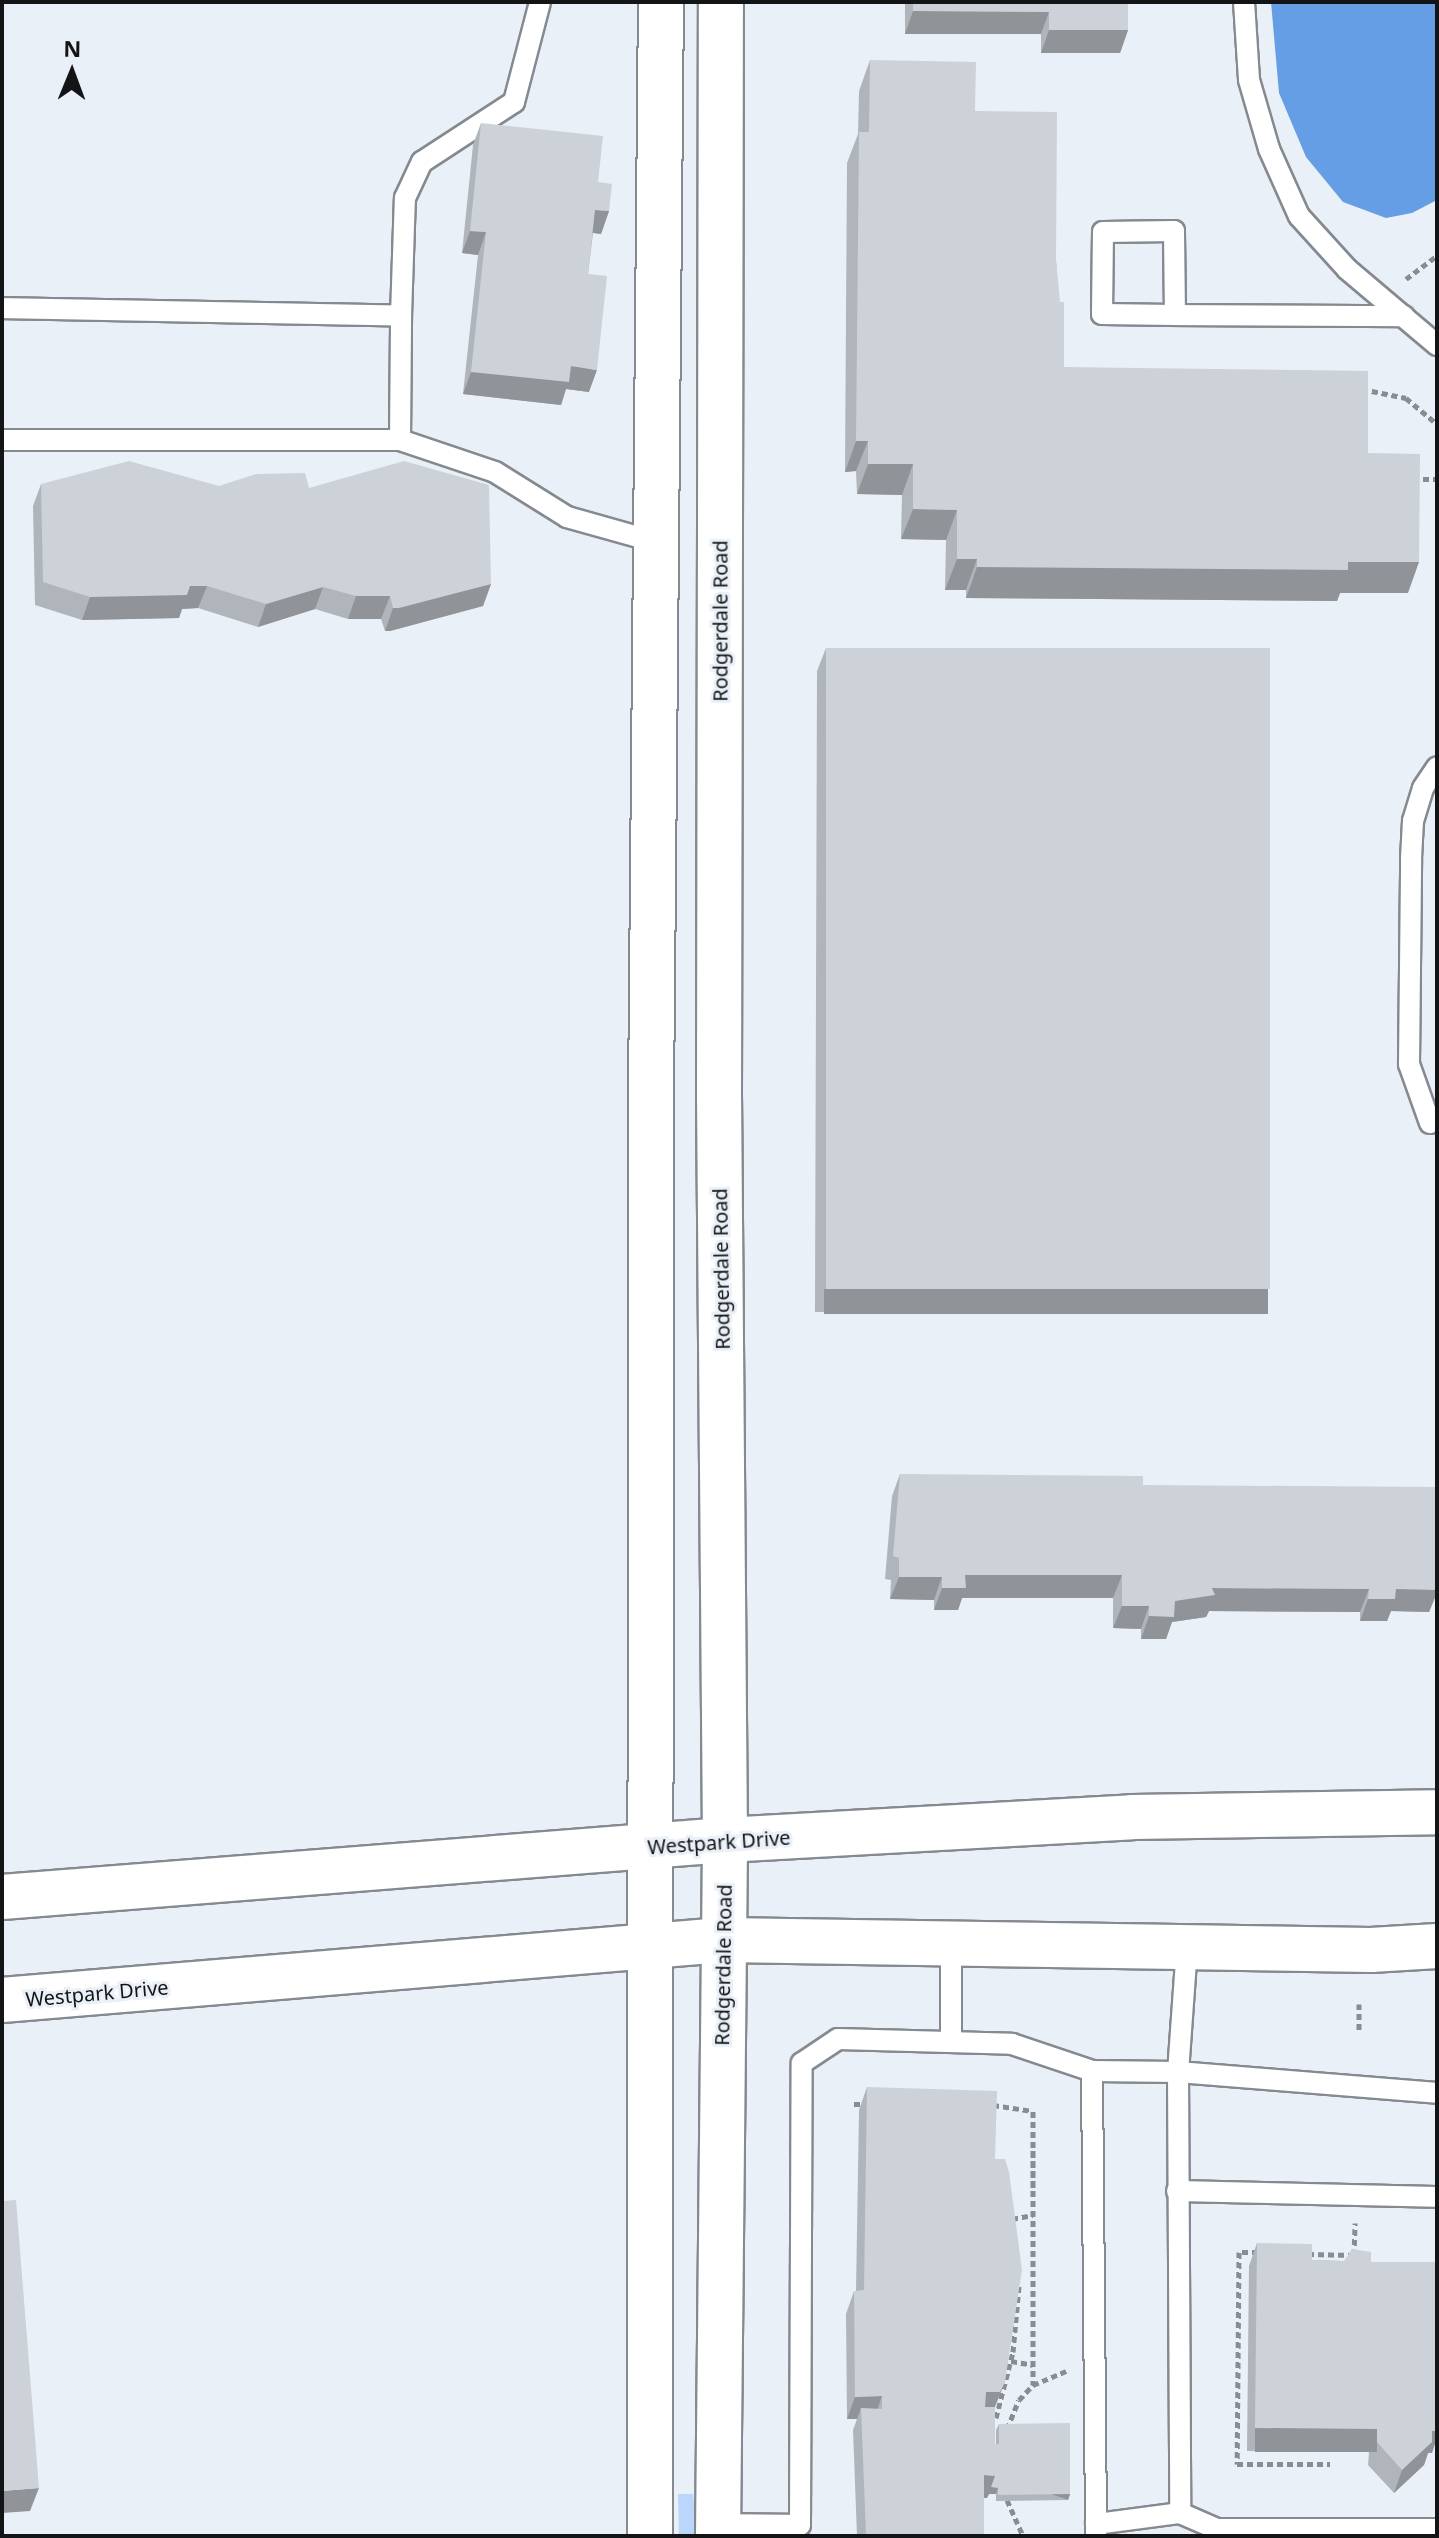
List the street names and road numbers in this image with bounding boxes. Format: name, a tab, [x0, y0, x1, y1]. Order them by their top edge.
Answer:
street label: Rodgerdale Road	[708, 540, 732, 702]
street label: Rodgerdale Road	[708, 1188, 734, 1350]
street label: Westpark Drive	[647, 1825, 791, 1859]
street label: Rodgerdale Road	[710, 1884, 736, 2046]
street label: Westpark Drive	[25, 1975, 169, 2011]

